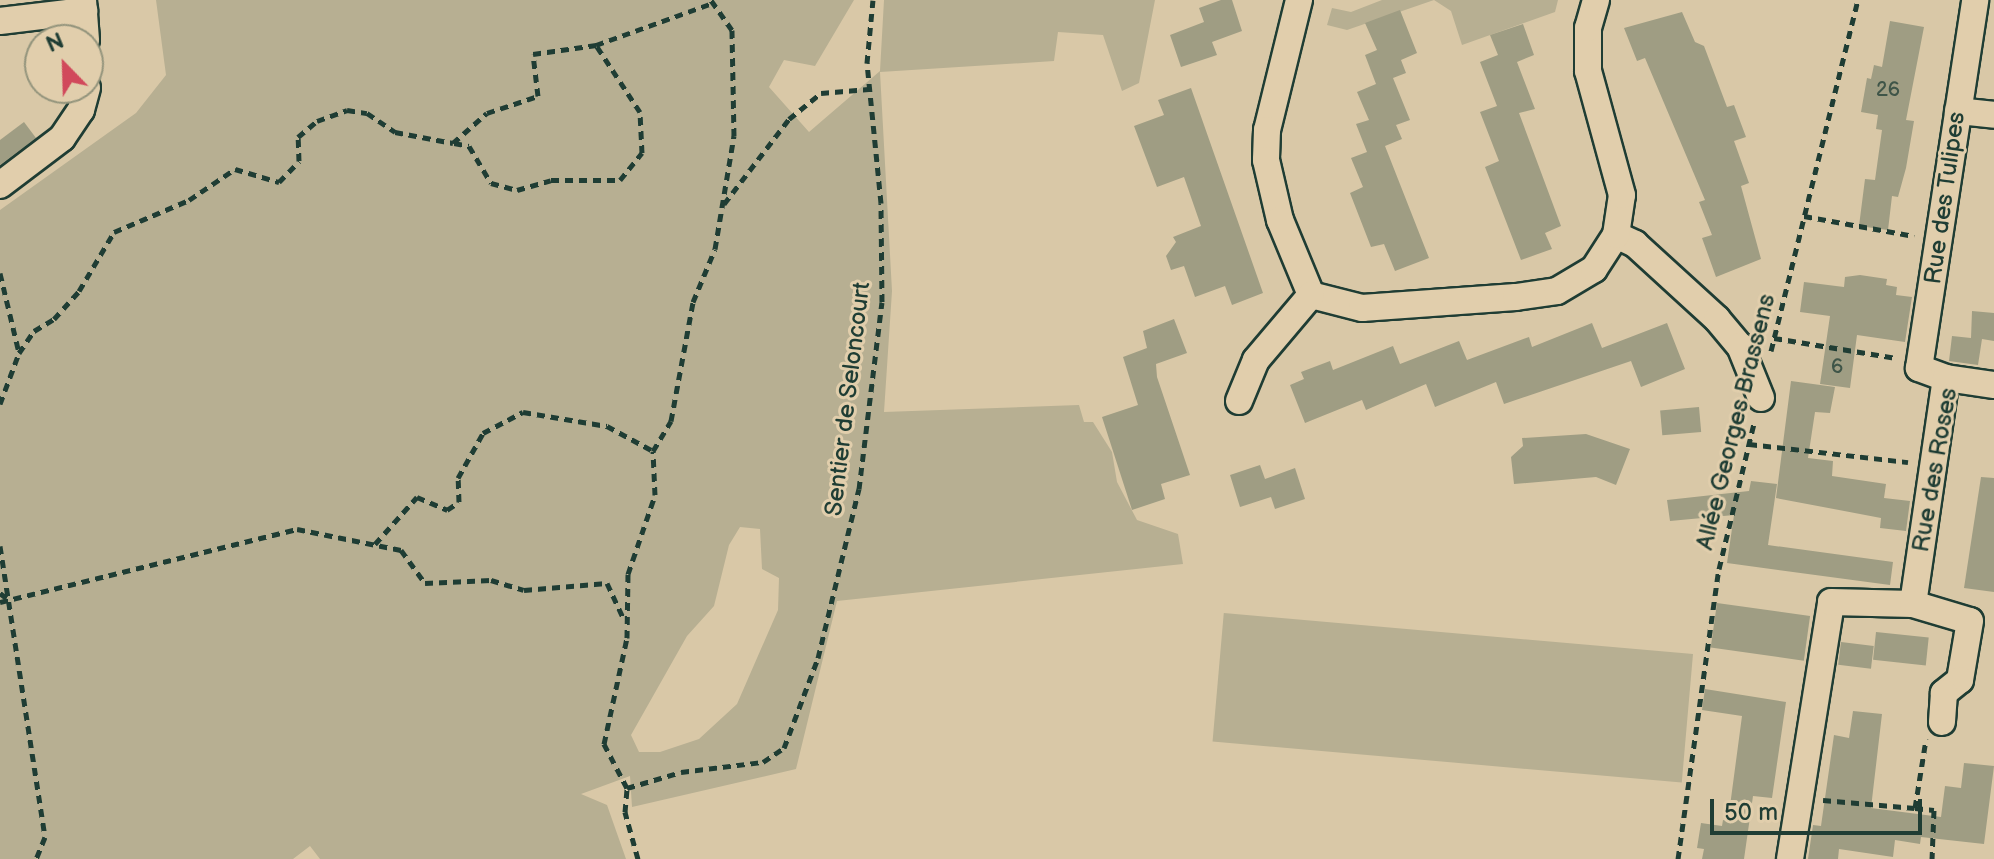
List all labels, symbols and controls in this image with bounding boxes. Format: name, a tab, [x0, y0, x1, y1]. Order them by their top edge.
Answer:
north arrow	[24, 24, 104, 104]
text: N	[42, 28, 68, 59]
house number: 26	[1876, 78, 1900, 102]
street label: Rue des Tulipes	[1919, 110, 1971, 286]
street label: Sentier de Seloncourt	[819, 280, 877, 518]
street label: Allée Georges Brassens	[1690, 291, 1782, 553]
house number: 6	[1831, 355, 1843, 379]
street label: Rue des Roses	[1906, 386, 1964, 554]
scale bar	[1714, 783, 1926, 833]
text: 50 m	[1724, 798, 1778, 827]

